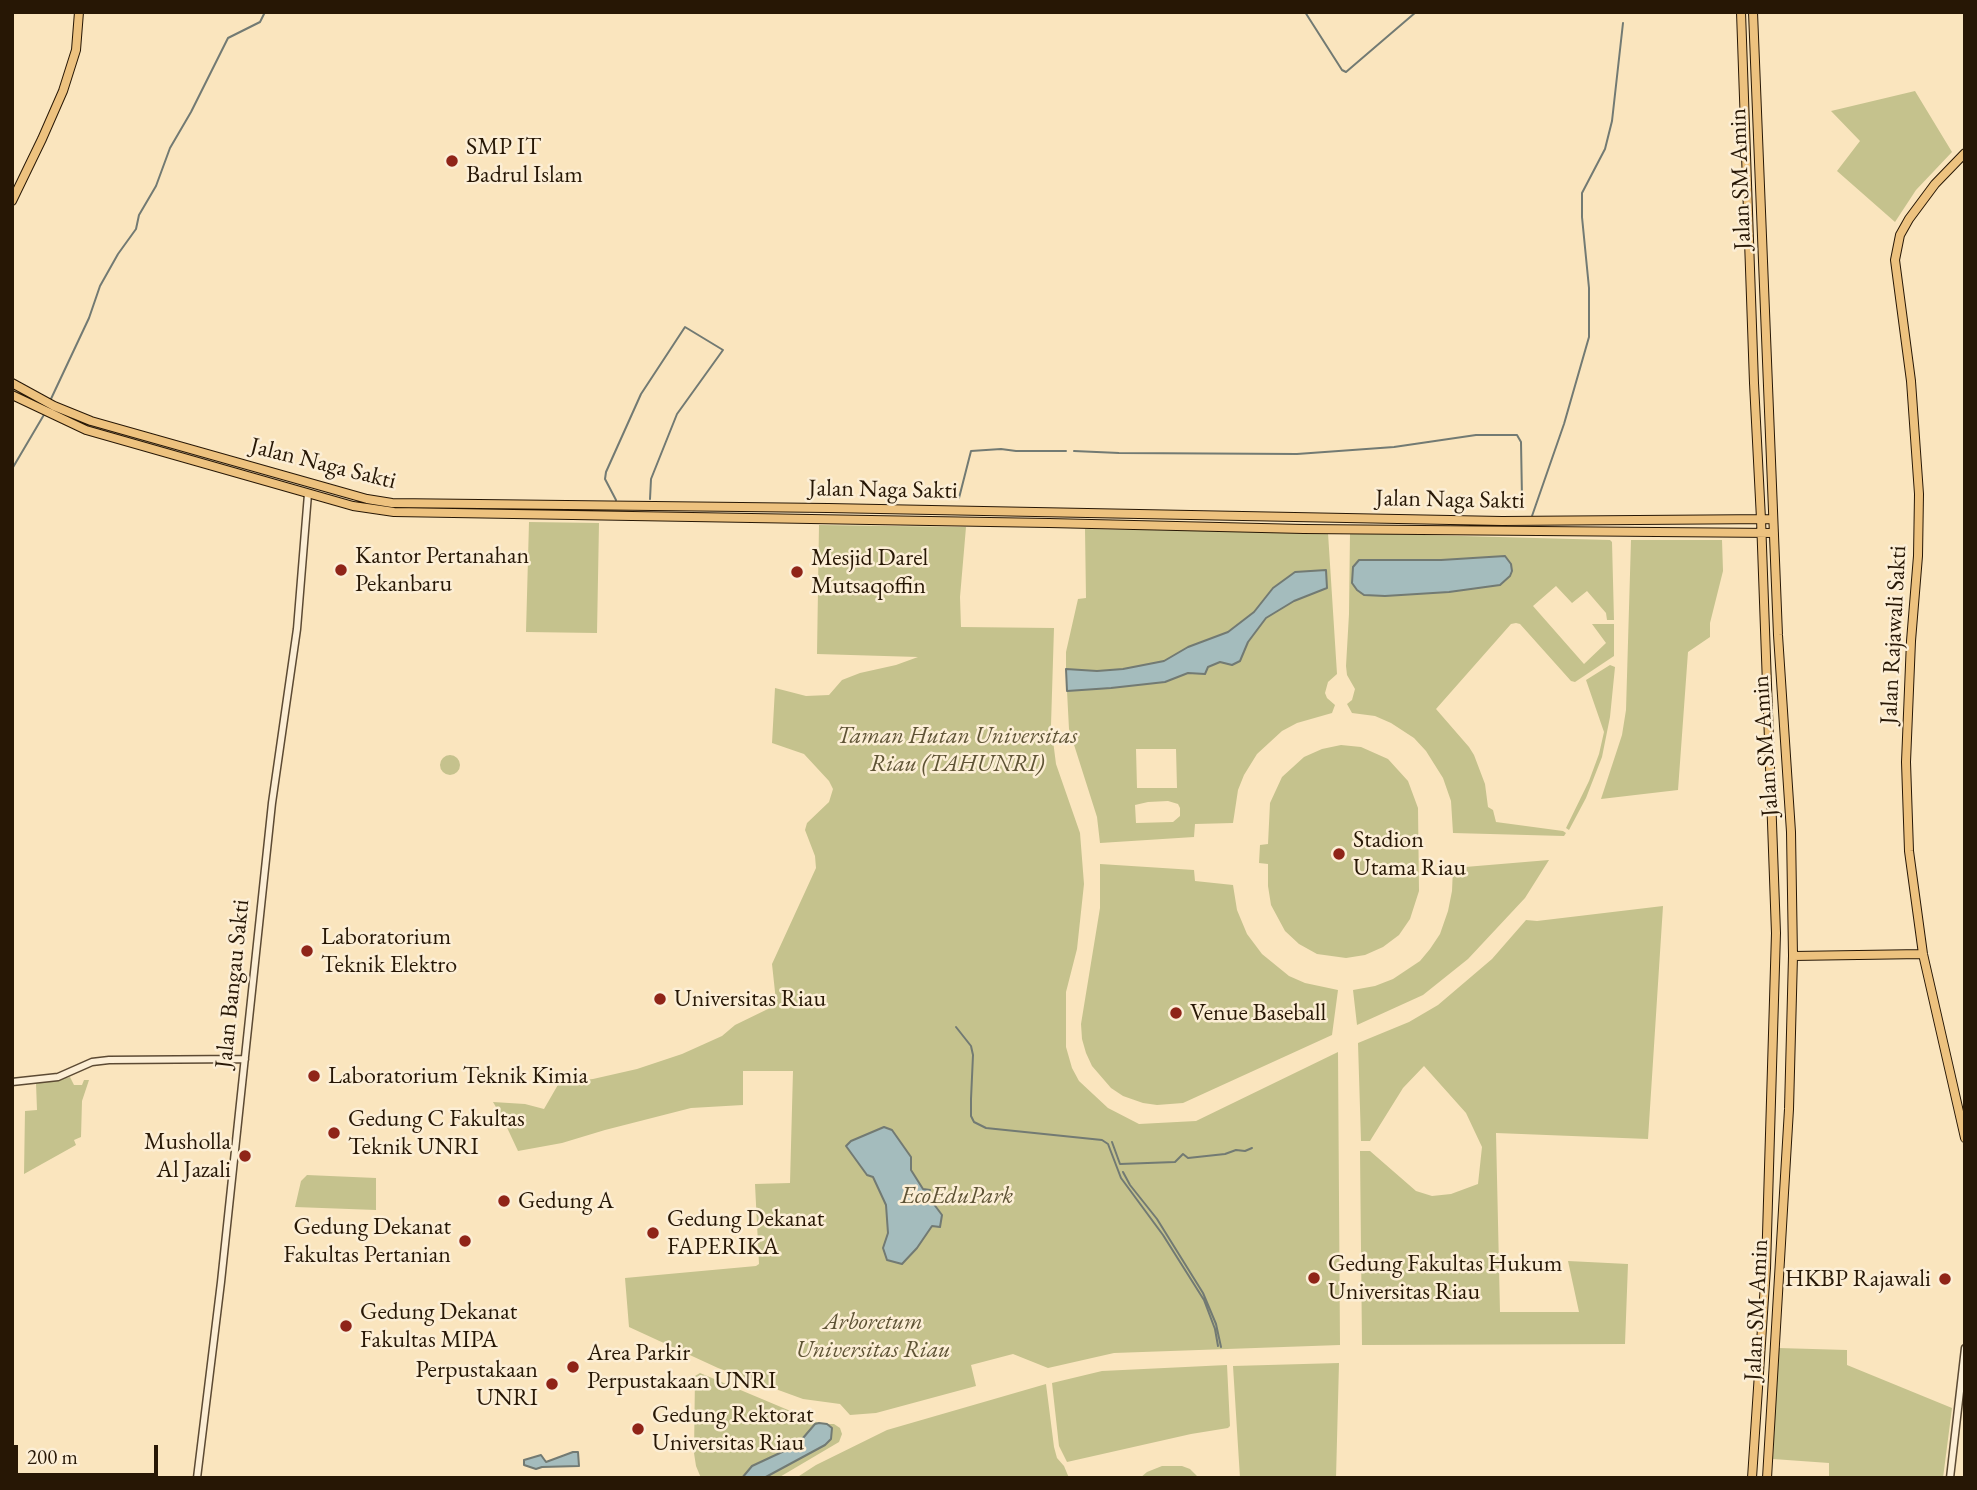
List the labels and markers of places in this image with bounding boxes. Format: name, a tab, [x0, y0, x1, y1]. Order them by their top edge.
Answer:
place label: SMP IT Badrul Islam	[466, 133, 583, 189]
marker: SMP IT Badrul Islam	[444, 153, 460, 169]
place label: Kantor Pertanahan Pekanbaru	[355, 542, 529, 598]
place label: Mesjid Darel Mutsaqoffin	[811, 544, 928, 600]
marker: Kantor Pertanahan Pekanbaru	[333, 562, 349, 578]
marker: Mesjid Darel Mutsaqoffin	[789, 564, 805, 580]
place label: Stadion Utama Riau	[1353, 826, 1466, 882]
marker: Stadion Utama Riau	[1331, 846, 1347, 862]
place label: Laboratorium Teknik Elektro	[321, 923, 457, 979]
marker: Laboratorium Teknik Elektro	[299, 943, 315, 959]
place label: Universitas Riau	[674, 985, 826, 1013]
marker: Universitas Riau	[652, 991, 668, 1007]
place label: Venue Baseball	[1190, 999, 1326, 1027]
marker: Venue Baseball	[1168, 1005, 1184, 1021]
place label: Laboratorium Teknik Kimia	[328, 1062, 588, 1090]
marker: Laboratorium Teknik Kimia	[306, 1068, 322, 1084]
place label: Gedung C Fakultas Teknik UNRI	[348, 1105, 525, 1161]
marker: Gedung C Fakultas Teknik UNRI	[326, 1125, 342, 1141]
place label: Musholla Al Jazali	[144, 1128, 231, 1184]
marker: Musholla Al Jazali	[237, 1148, 253, 1164]
place label: Gedung A	[518, 1187, 614, 1215]
marker: Gedung A	[496, 1193, 512, 1209]
place label: Gedung Dekanat FAPERIKA	[667, 1205, 824, 1261]
place label: Gedung Dekanat Fakultas Pertanian	[283, 1213, 451, 1269]
marker: Gedung Dekanat FAPERIKA	[645, 1225, 661, 1241]
marker: Gedung Dekanat Fakultas Pertanian	[457, 1233, 473, 1249]
place label: Gedung Fakultas Hukum Universitas Riau	[1328, 1250, 1562, 1306]
place label: HKBP Rajawali	[1785, 1265, 1931, 1293]
marker: Gedung Fakultas Hukum Universitas Riau	[1306, 1270, 1322, 1286]
marker: HKBP Rajawali	[1937, 1271, 1953, 1287]
place label: Gedung Dekanat Fakultas MIPA	[360, 1298, 517, 1354]
marker: Gedung Dekanat Fakultas MIPA	[338, 1318, 354, 1334]
place label: Area Parkir Perpustakaan UNRI	[587, 1339, 776, 1395]
place label: Perpustakaan UNRI	[416, 1356, 538, 1412]
marker: Area Parkir Perpustakaan UNRI	[565, 1359, 581, 1375]
marker: Perpustakaan UNRI	[544, 1376, 560, 1392]
place label: Gedung Rektorat Universitas Riau	[652, 1401, 814, 1457]
marker: Gedung Rektorat Universitas Riau	[630, 1421, 646, 1437]

